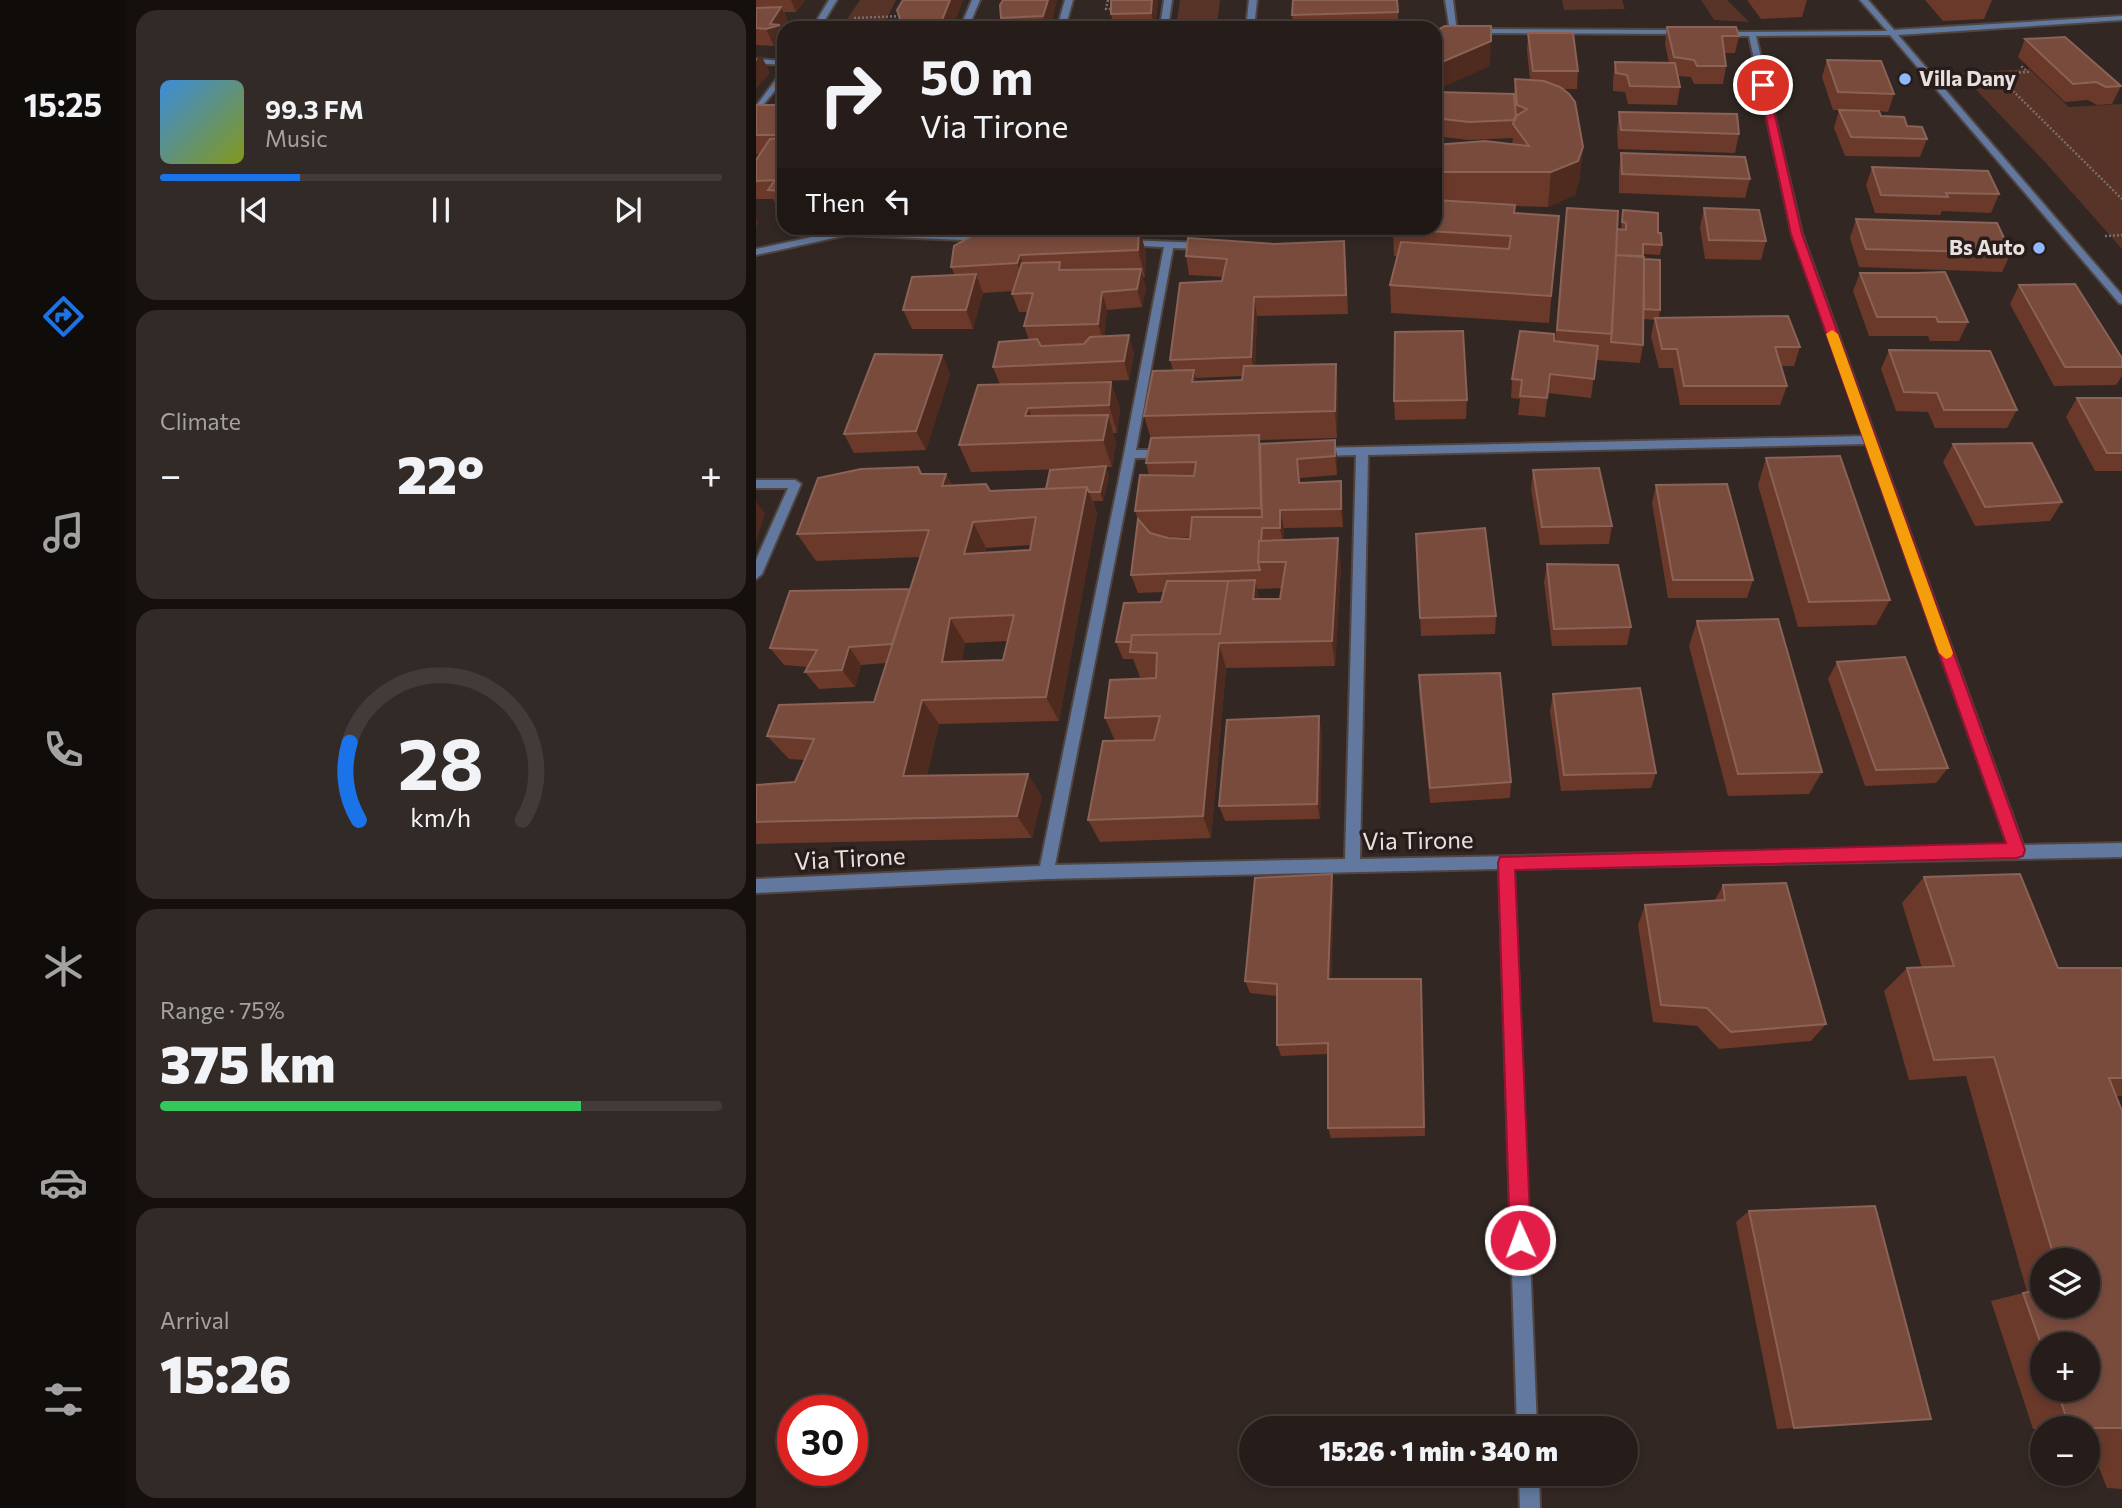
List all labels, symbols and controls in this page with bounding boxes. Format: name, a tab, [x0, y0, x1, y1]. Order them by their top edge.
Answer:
text: 50 m	[920, 45, 1033, 105]
icon: right	[805, 49, 896, 140]
pin	[1733, 55, 1793, 115]
place label: Villa Dany	[1919, 65, 2017, 90]
icon: arrive	[1744, 66, 1782, 104]
marker: Villa Dany	[1897, 71, 1913, 87]
text: 15:25	[24, 84, 102, 124]
text: 99.3 FM	[265, 93, 364, 124]
text: Via Tirone	[920, 105, 1068, 145]
text: Music	[265, 124, 328, 152]
icon: left	[879, 182, 917, 220]
text: Then	[805, 186, 865, 217]
icon: previous	[235, 191, 273, 229]
icon: pause	[422, 191, 460, 229]
icon: next	[609, 191, 647, 229]
place label: Bs Auto	[1949, 234, 2025, 259]
marker: Bs Auto	[2031, 240, 2047, 256]
icon: directions	[39, 292, 88, 341]
text: Climate	[160, 407, 241, 435]
text: 22°	[397, 441, 484, 505]
text: −	[160, 450, 182, 497]
text: +	[700, 450, 722, 497]
icon: music	[39, 508, 88, 557]
text: 28	[398, 716, 484, 805]
icon: phone	[39, 725, 88, 774]
text: km/h	[411, 802, 471, 832]
street label: Via Tirone	[1362, 824, 1474, 855]
street label: Via Tirone	[794, 840, 906, 875]
icon: climate	[39, 942, 88, 991]
text: Range · 75%	[160, 996, 285, 1024]
text: 375 km	[160, 1030, 335, 1094]
icon: car	[39, 1158, 88, 1207]
position arrow	[1483, 1203, 1557, 1277]
map controls	[2030, 1248, 2100, 1486]
button: layers	[2030, 1248, 2100, 1318]
text: Arrival	[160, 1306, 230, 1334]
button: +	[2030, 1332, 2100, 1402]
text: 15:26	[160, 1340, 291, 1404]
icon: filters	[39, 1375, 88, 1424]
speed limit sign: 30	[777, 1395, 868, 1486]
button: −	[2030, 1416, 2100, 1486]
text: 15:26 · 1 min · 340 m	[1319, 1435, 1558, 1466]

